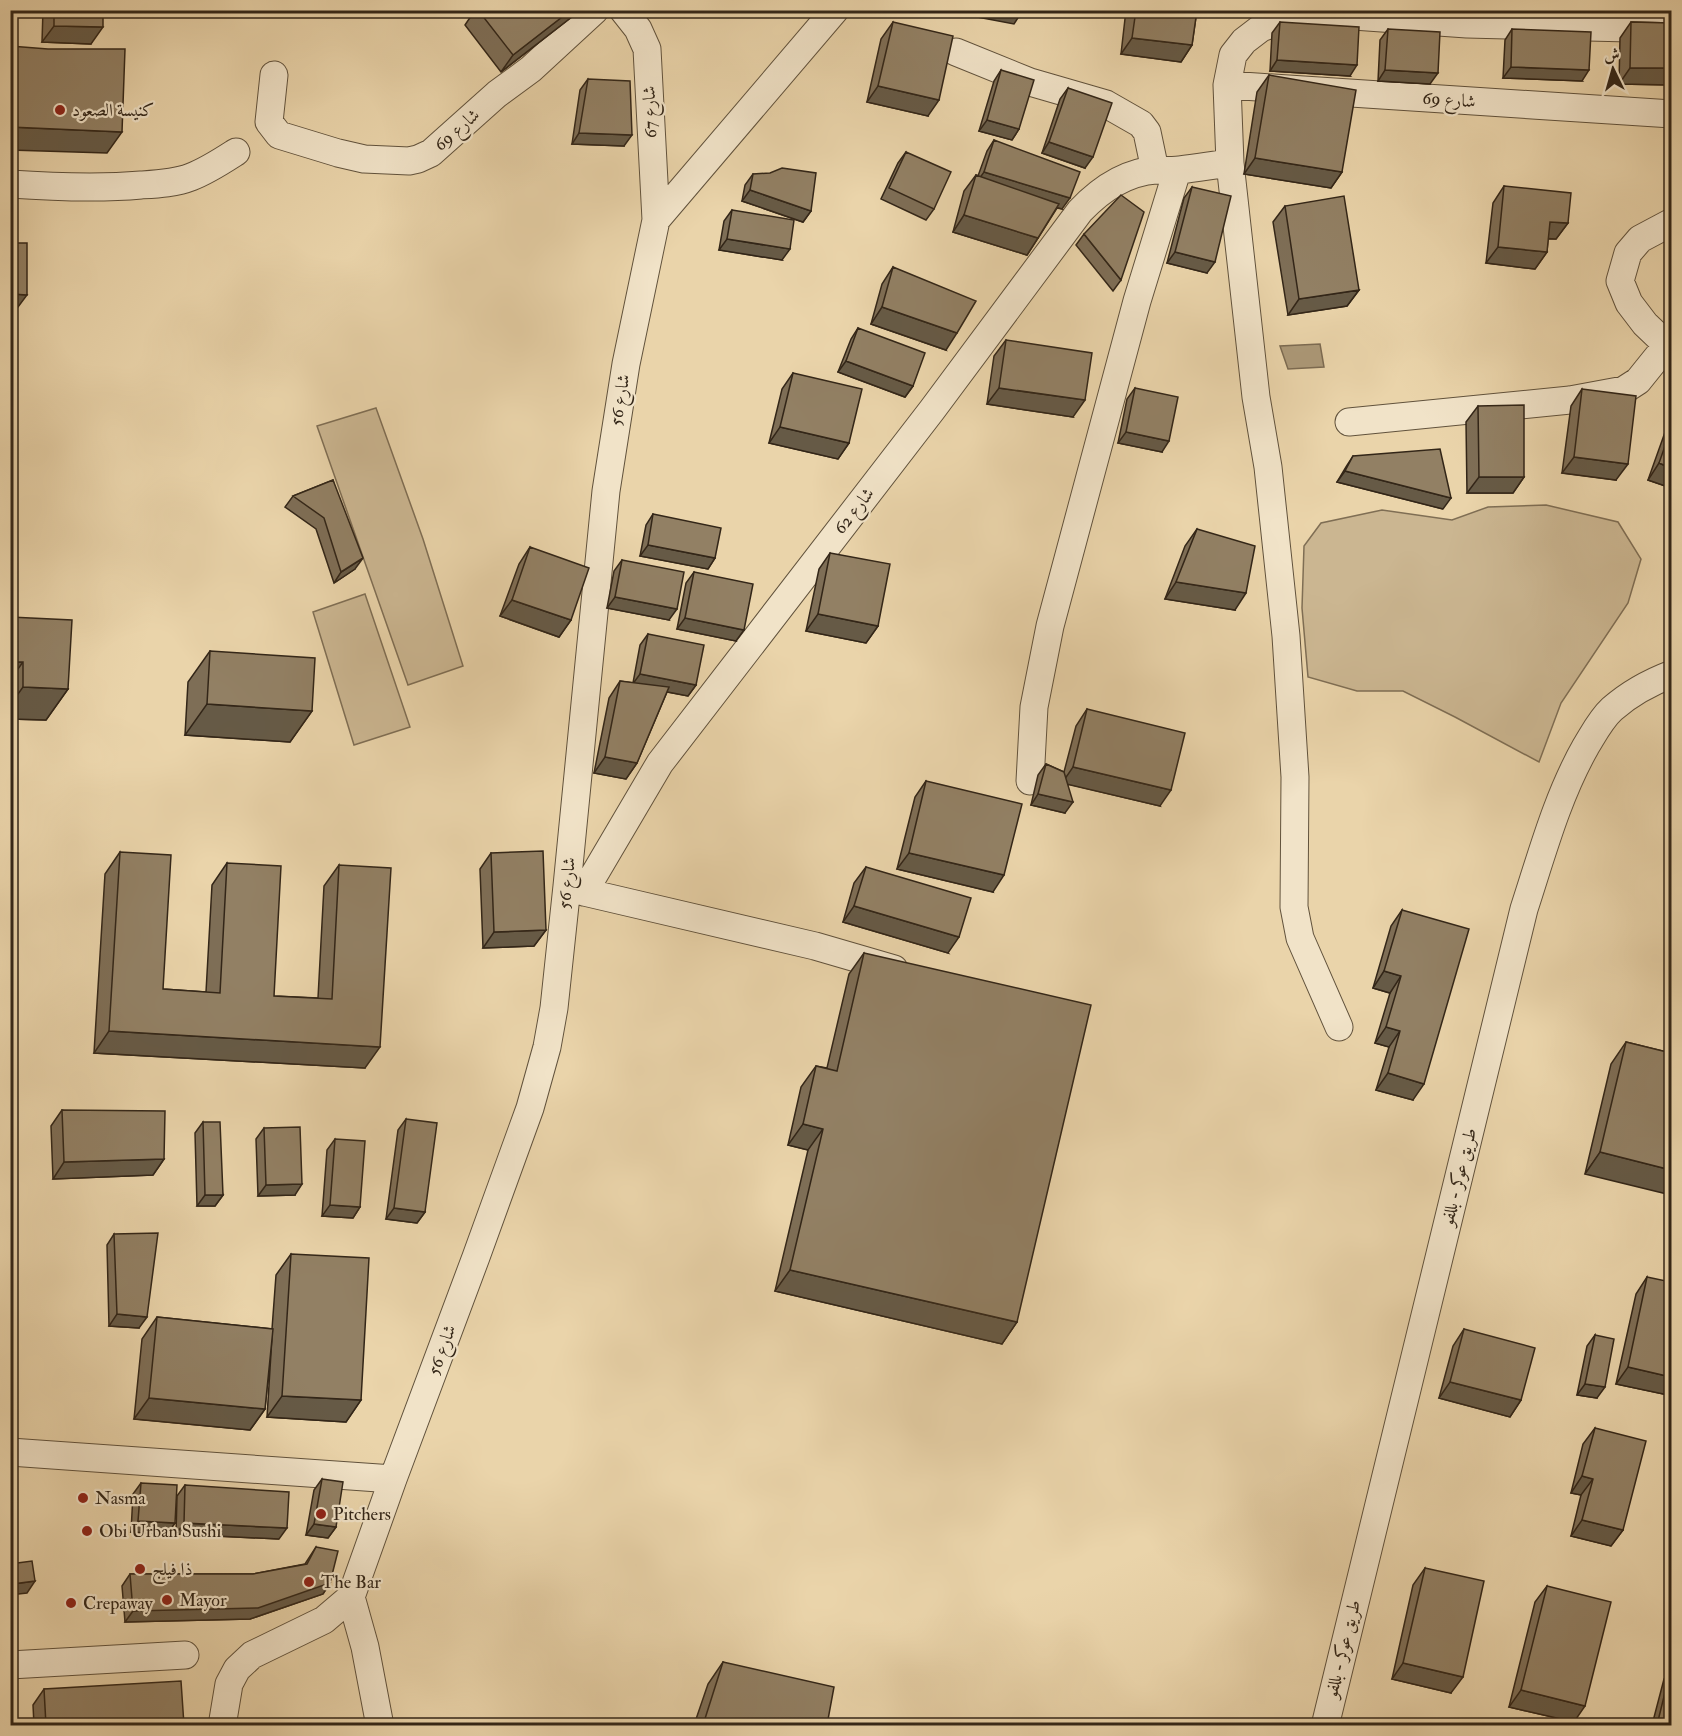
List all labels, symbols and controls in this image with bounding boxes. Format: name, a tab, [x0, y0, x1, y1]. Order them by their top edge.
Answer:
north arrow	[1583, 39, 1643, 99]
text: ش	[1603, 44, 1621, 66]
street label: شارع 67	[638, 85, 665, 139]
street label: شارع 69	[1421, 87, 1476, 116]
place label: كنيسة الصعود	[72, 99, 154, 122]
marker: كنيسة الصعود	[53, 103, 67, 117]
street label: شارع 69	[429, 104, 487, 158]
street label: شارع 56	[605, 373, 638, 428]
street label: شارع 62	[829, 483, 882, 541]
street label: شارع 56	[553, 856, 584, 910]
street label: طريق عوكر - بللفو	[1435, 1126, 1482, 1230]
street label: شارع 56	[422, 1322, 465, 1379]
place label: Nasma	[95, 1487, 146, 1510]
marker: Nasma	[76, 1491, 90, 1505]
place label: Pitchers	[333, 1503, 391, 1526]
marker: Pitchers	[314, 1507, 328, 1521]
place label: Obi Urban Sushi	[99, 1520, 221, 1543]
marker: Obi Urban Sushi	[80, 1524, 94, 1538]
place label: ذا فيلج	[152, 1558, 193, 1585]
marker: ذا فيلج	[133, 1562, 147, 1576]
place label: The Bar	[321, 1571, 381, 1594]
marker: The Bar	[302, 1575, 316, 1589]
place label: Mayor	[179, 1589, 227, 1612]
place label: Crepaway	[83, 1592, 154, 1615]
marker: Mayor	[160, 1593, 174, 1607]
marker: Crepaway	[64, 1596, 78, 1610]
street label: طريق عوكر - بللفو	[1319, 1598, 1366, 1702]

